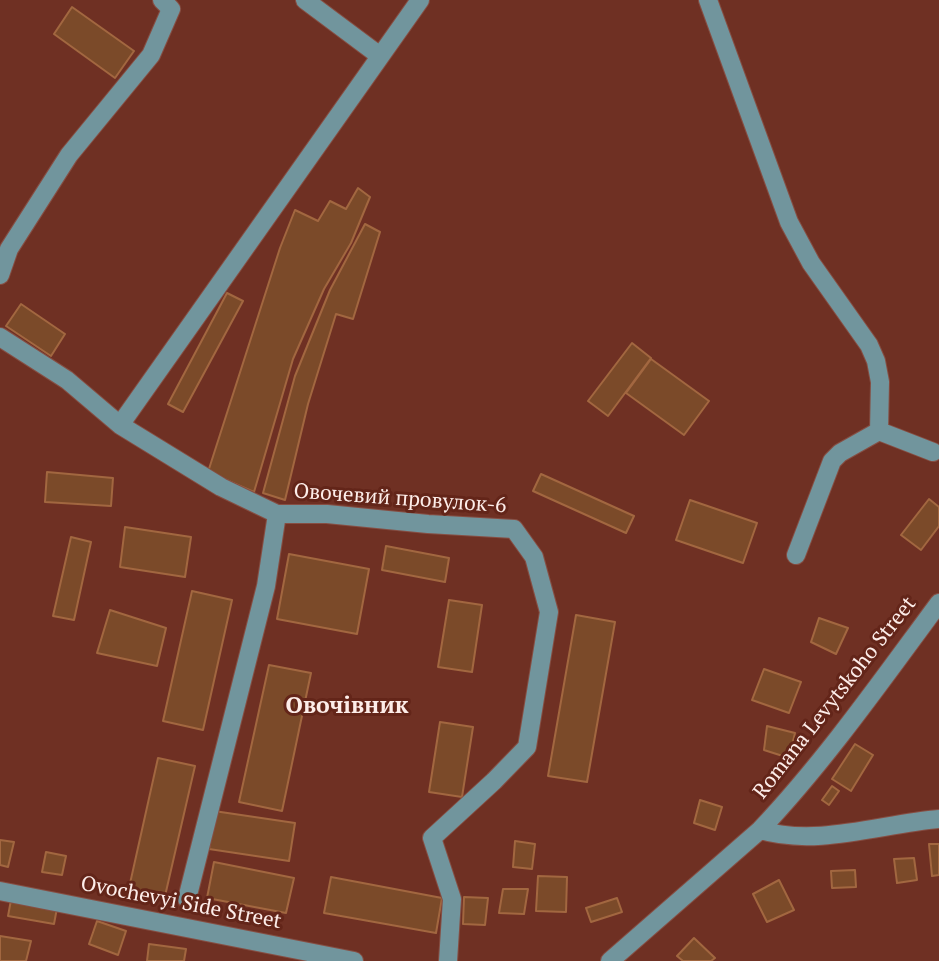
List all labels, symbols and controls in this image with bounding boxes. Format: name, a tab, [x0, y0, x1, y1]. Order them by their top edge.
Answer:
street label: Овочевий провулок-6	[293, 479, 507, 519]
street label: Romana Levytskoho Street	[748, 592, 922, 804]
district label: Овочівник	[286, 692, 408, 720]
street label: Ovochevyi Side Street	[78, 871, 284, 935]

